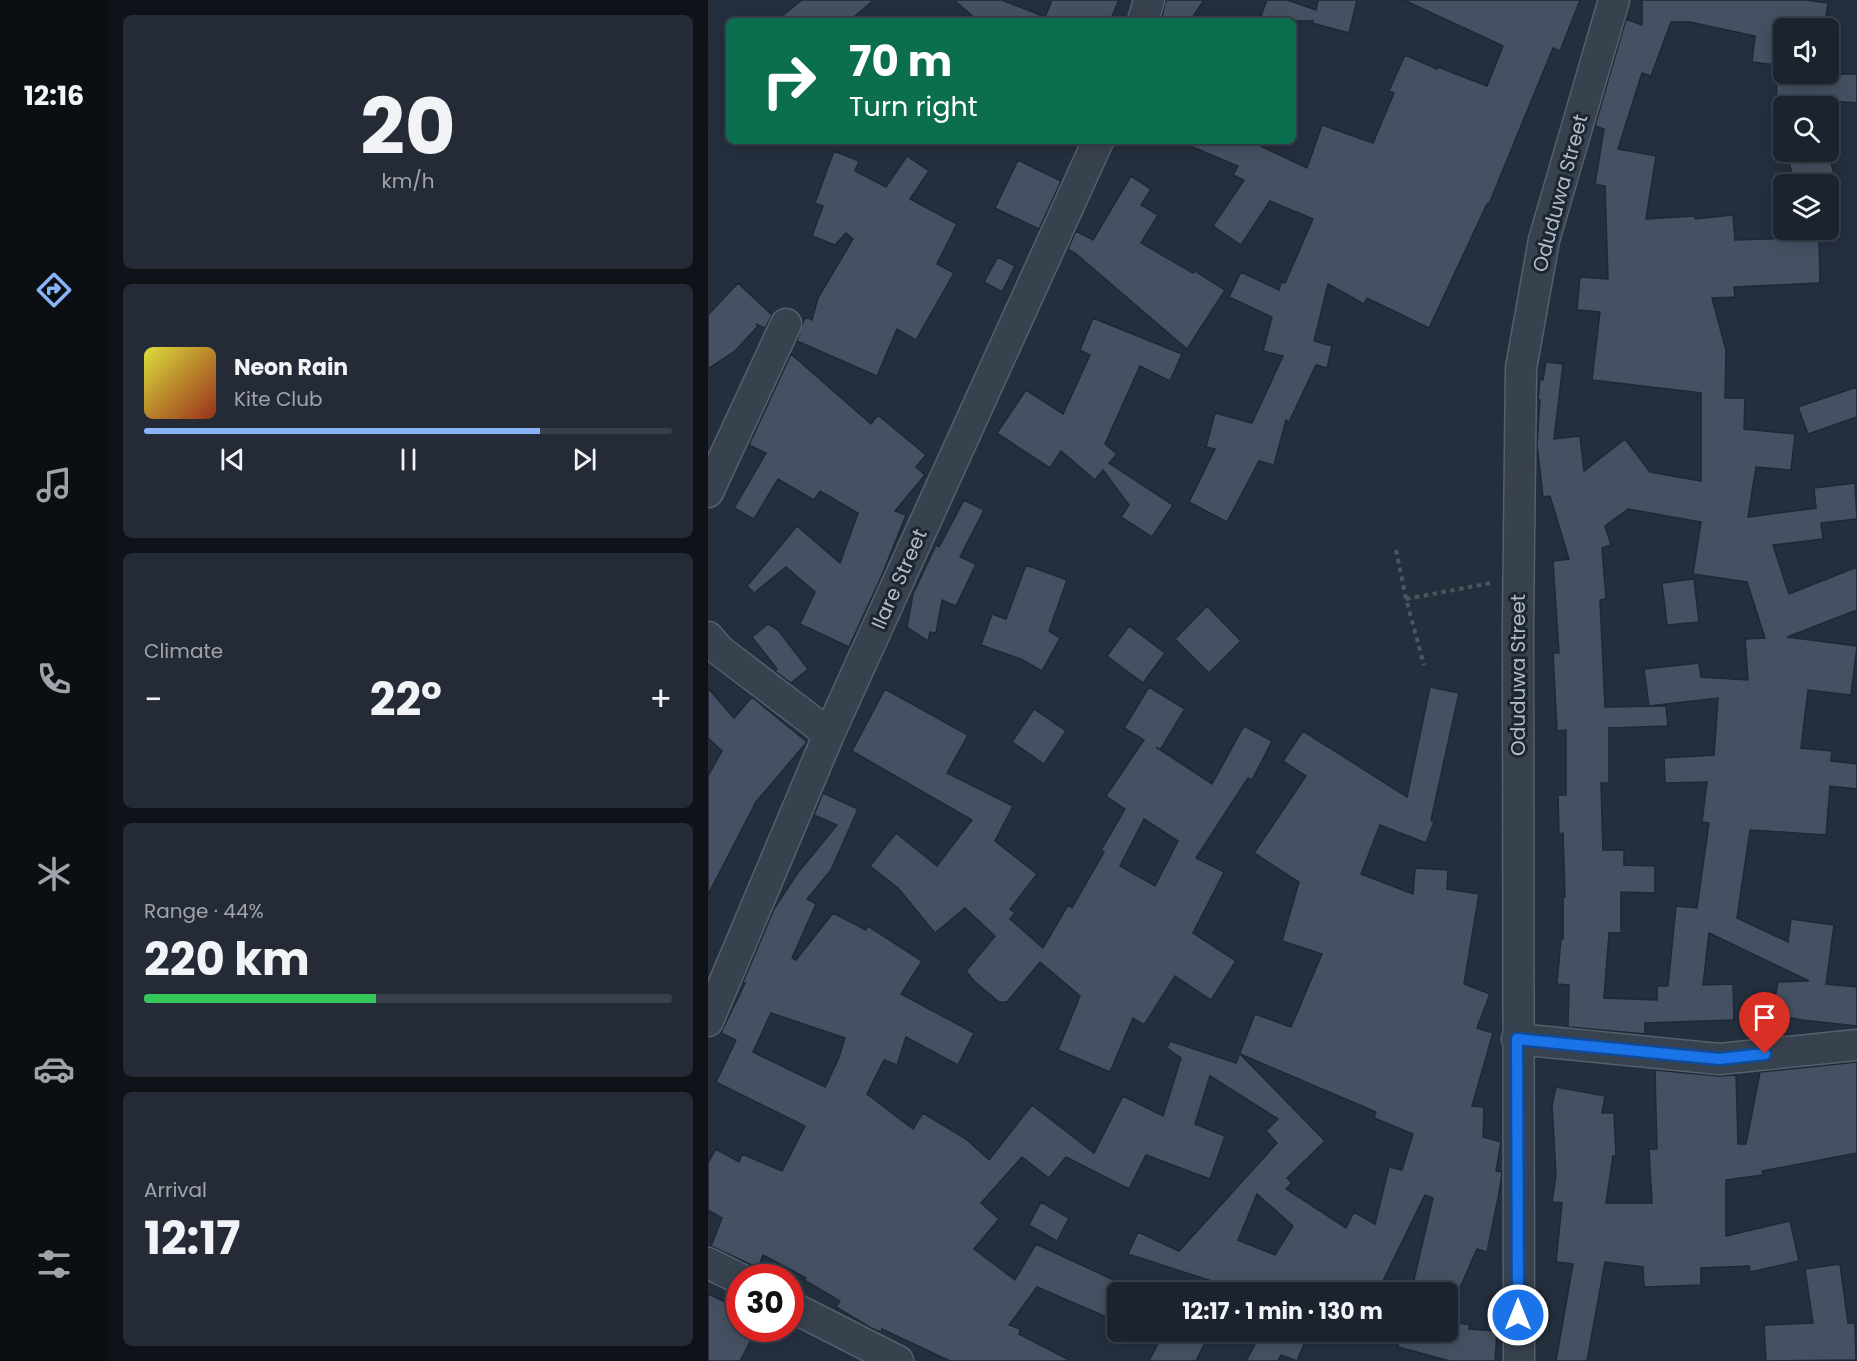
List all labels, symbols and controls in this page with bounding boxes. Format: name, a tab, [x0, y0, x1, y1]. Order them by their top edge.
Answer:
map controls	[1773, 18, 1839, 240]
button: sound	[1773, 18, 1839, 84]
text: 70 m	[849, 32, 952, 91]
icon: right	[750, 42, 828, 120]
text: 20	[360, 72, 456, 181]
text: 12:16	[24, 77, 84, 114]
text: Turn right	[849, 88, 978, 125]
button: search	[1773, 96, 1839, 162]
street label: Oduduwa Street	[1525, 111, 1595, 275]
text: km/h	[381, 167, 435, 195]
button: layers	[1773, 174, 1839, 240]
icon: directions	[33, 269, 75, 311]
text: Neon Rain	[234, 352, 348, 383]
text: Kite Club	[234, 385, 323, 413]
icon: previous	[216, 443, 249, 476]
icon: pause	[392, 443, 425, 476]
icon: next	[568, 443, 601, 476]
icon: music	[33, 464, 75, 506]
street label: Ilare Street	[864, 524, 934, 634]
street label: Oduduwa Street	[1504, 594, 1532, 756]
text: Climate	[144, 637, 223, 665]
icon: phone	[33, 658, 75, 700]
text: 22°	[370, 668, 442, 731]
text: −	[144, 676, 162, 723]
text: +	[649, 676, 672, 723]
icon: climate	[33, 853, 75, 895]
text: Range · 44%	[144, 897, 264, 925]
text: 220 km	[144, 928, 310, 991]
pin	[1739, 992, 1790, 1054]
icon: arrive	[1748, 1001, 1781, 1034]
icon: car	[33, 1048, 75, 1090]
text: Arrival	[144, 1176, 207, 1204]
text: 12:17	[144, 1207, 240, 1270]
icon: filters	[33, 1243, 75, 1285]
speed limit sign: 30	[726, 1264, 804, 1342]
position arrow	[1486, 1283, 1550, 1347]
text: 12:17 · 1 min · 130 m	[1182, 1296, 1383, 1327]

